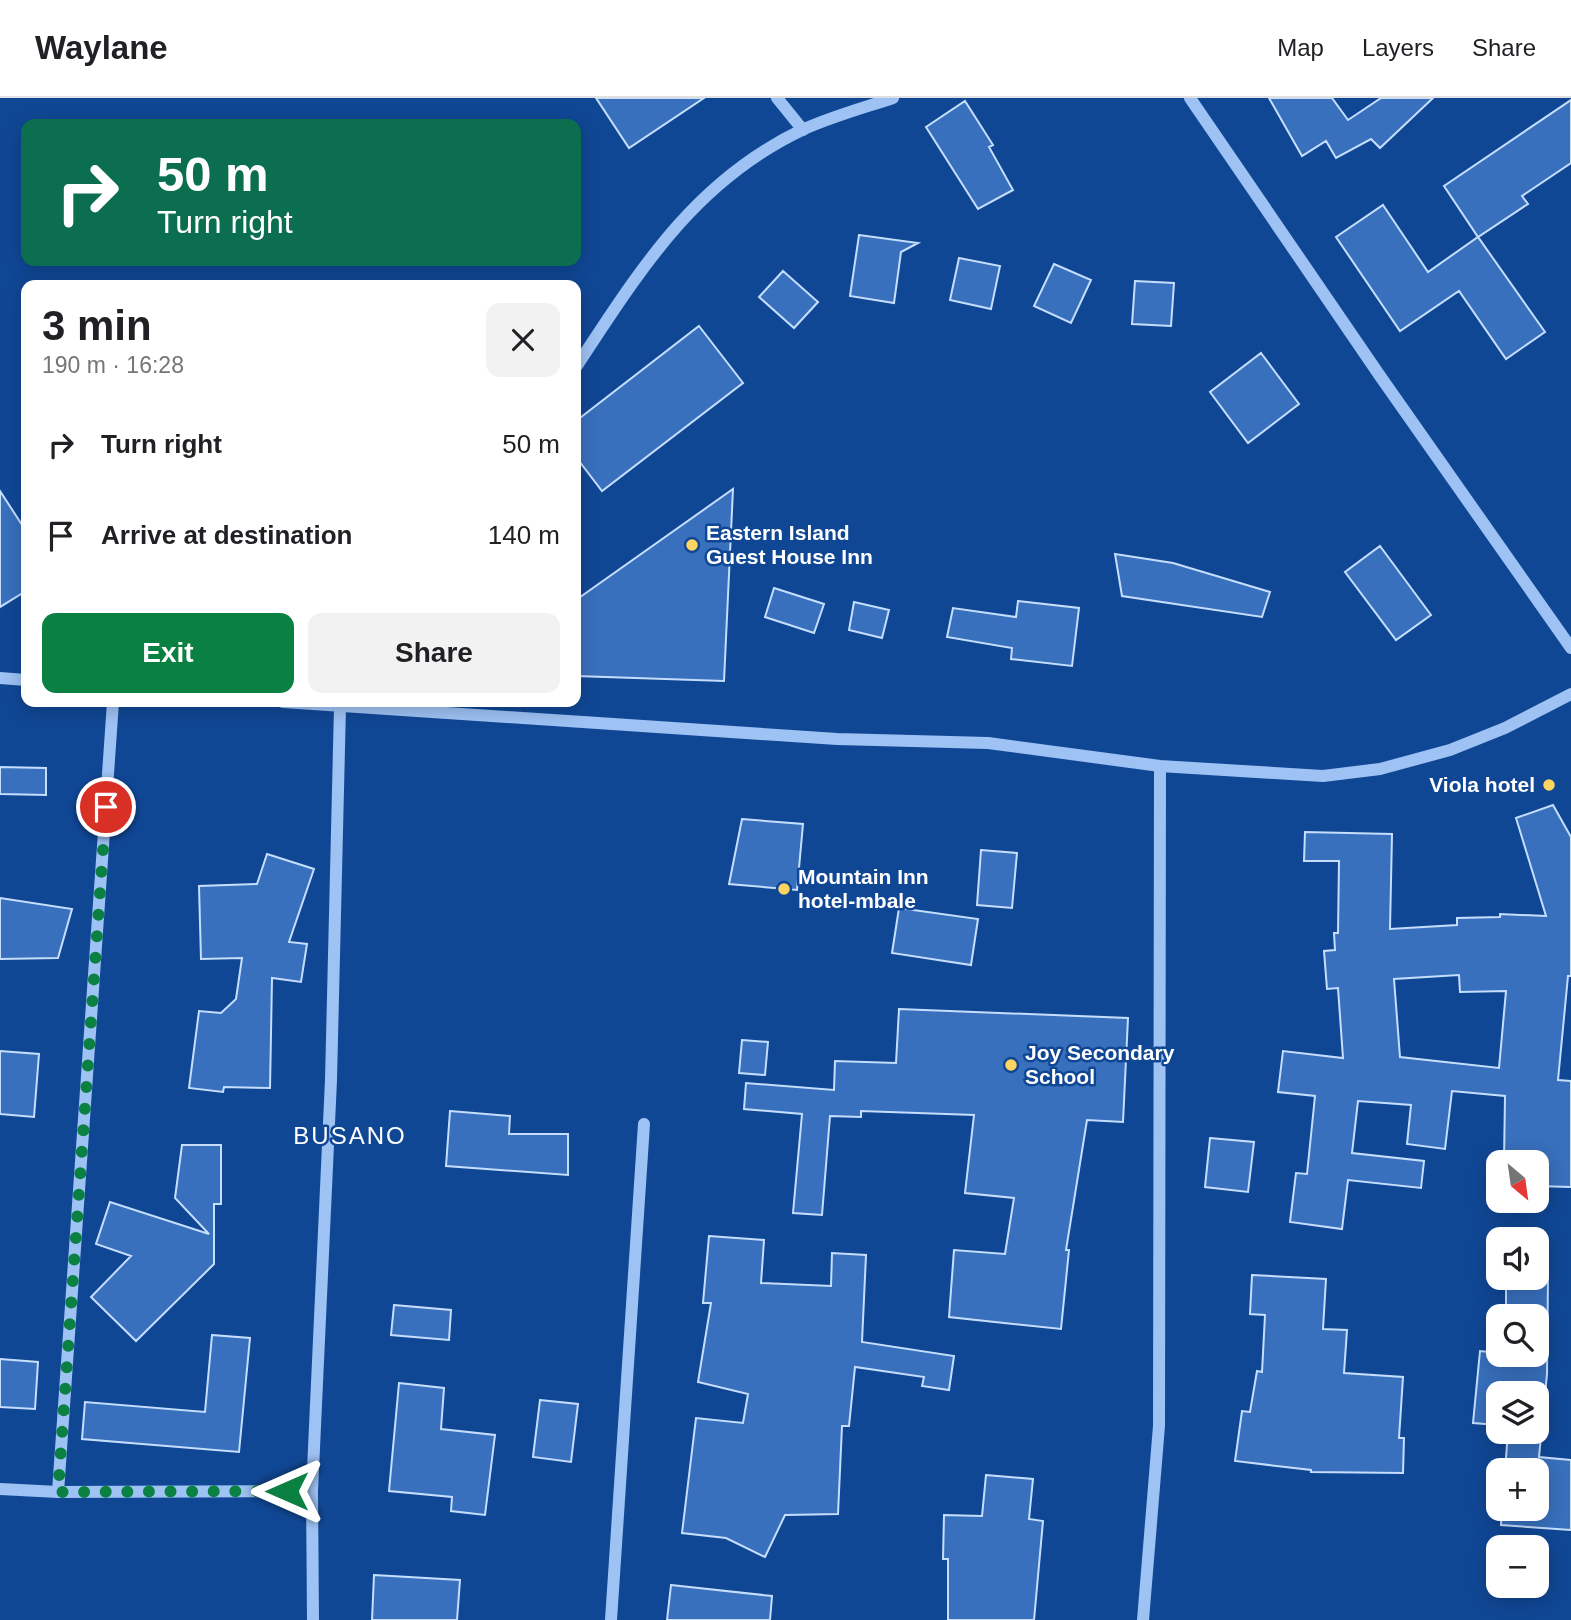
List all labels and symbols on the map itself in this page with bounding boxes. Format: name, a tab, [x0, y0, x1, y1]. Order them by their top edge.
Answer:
place label: Eastern Island Guest House Inn	[706, 521, 873, 568]
marker: Eastern Island Guest House Inn	[684, 537, 700, 553]
place label: Viola hotel	[1429, 773, 1535, 796]
pin	[76, 777, 136, 837]
marker: Viola hotel	[1541, 777, 1557, 793]
place label: Mountain Inn hotel-mbale	[798, 865, 929, 912]
marker: Mountain Inn hotel-mbale	[776, 881, 792, 897]
place label: Joy Secondary School	[1025, 1041, 1175, 1088]
marker: Joy Secondary School	[1003, 1057, 1019, 1073]
district label: BUSANO	[293, 1122, 407, 1149]
north arrow	[1486, 1150, 1549, 1213]
position arrow	[250, 1454, 324, 1528]

